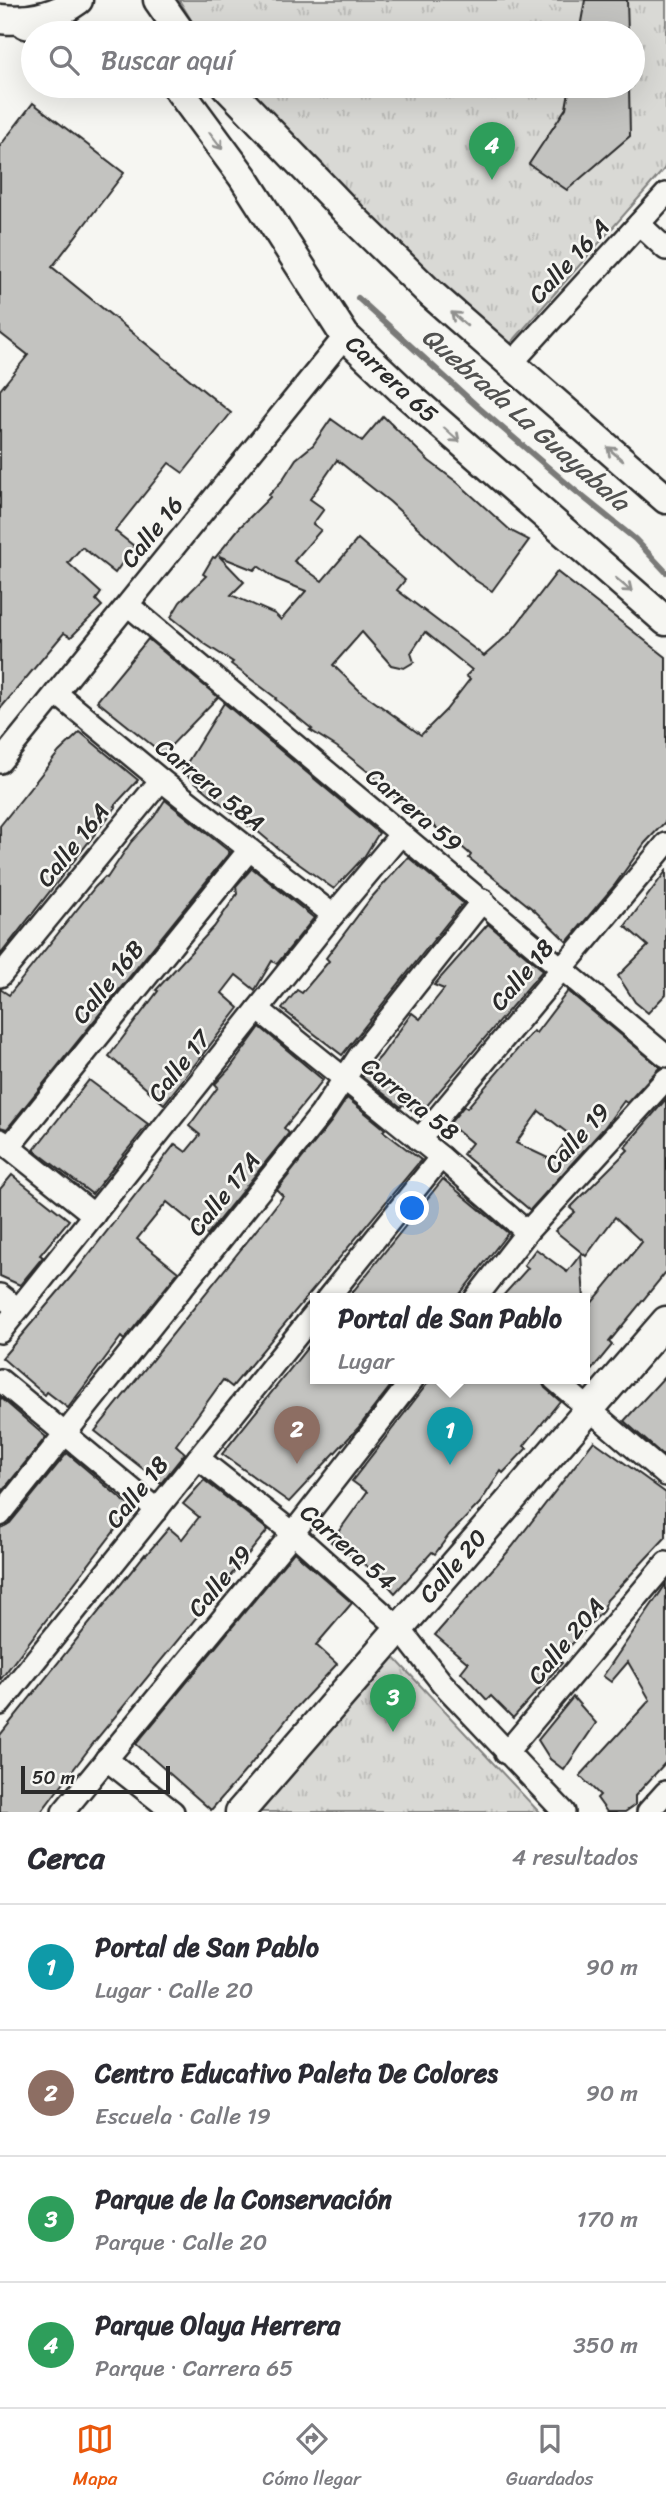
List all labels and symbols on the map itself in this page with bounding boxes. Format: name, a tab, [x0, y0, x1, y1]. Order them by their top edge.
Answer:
pin: 4	[469, 122, 515, 180]
one-way arrow	[209, 131, 224, 150]
street label: Calle 16 A	[518, 208, 620, 314]
one-way arrow	[451, 311, 469, 327]
water label: Quebrada La Guayabala	[411, 315, 642, 524]
street label: Carrera 65	[335, 324, 449, 434]
one-way arrow	[443, 427, 461, 443]
one-way arrow	[606, 446, 624, 462]
street label: Calle 16	[109, 486, 195, 578]
one-way arrow	[614, 577, 632, 592]
street label: Carrera 58A	[145, 727, 275, 843]
street label: Carrera 59	[356, 756, 472, 864]
street label: Calle 16A	[26, 793, 120, 897]
street label: Calle 18	[479, 929, 565, 1021]
street label: Calle 16B	[61, 931, 155, 1033]
street label: Calle 17	[136, 1019, 222, 1112]
street label: Carrera 58	[352, 1046, 468, 1152]
street label: Calle 19	[533, 1093, 621, 1183]
street label: Calle 17A	[177, 1142, 271, 1246]
your location	[395, 1191, 429, 1225]
pin: 2	[274, 1406, 320, 1464]
pin: 1	[427, 1407, 473, 1465]
street label: Calle 18	[94, 1446, 180, 1538]
street label: Carrera 54	[290, 1493, 406, 1601]
street label: Calle 20	[408, 1519, 498, 1613]
street label: Calle 19	[177, 1535, 263, 1627]
street label: Calle 20A	[516, 1588, 616, 1694]
pin: 3	[370, 1674, 416, 1732]
scale bar	[21, 1763, 170, 1795]

